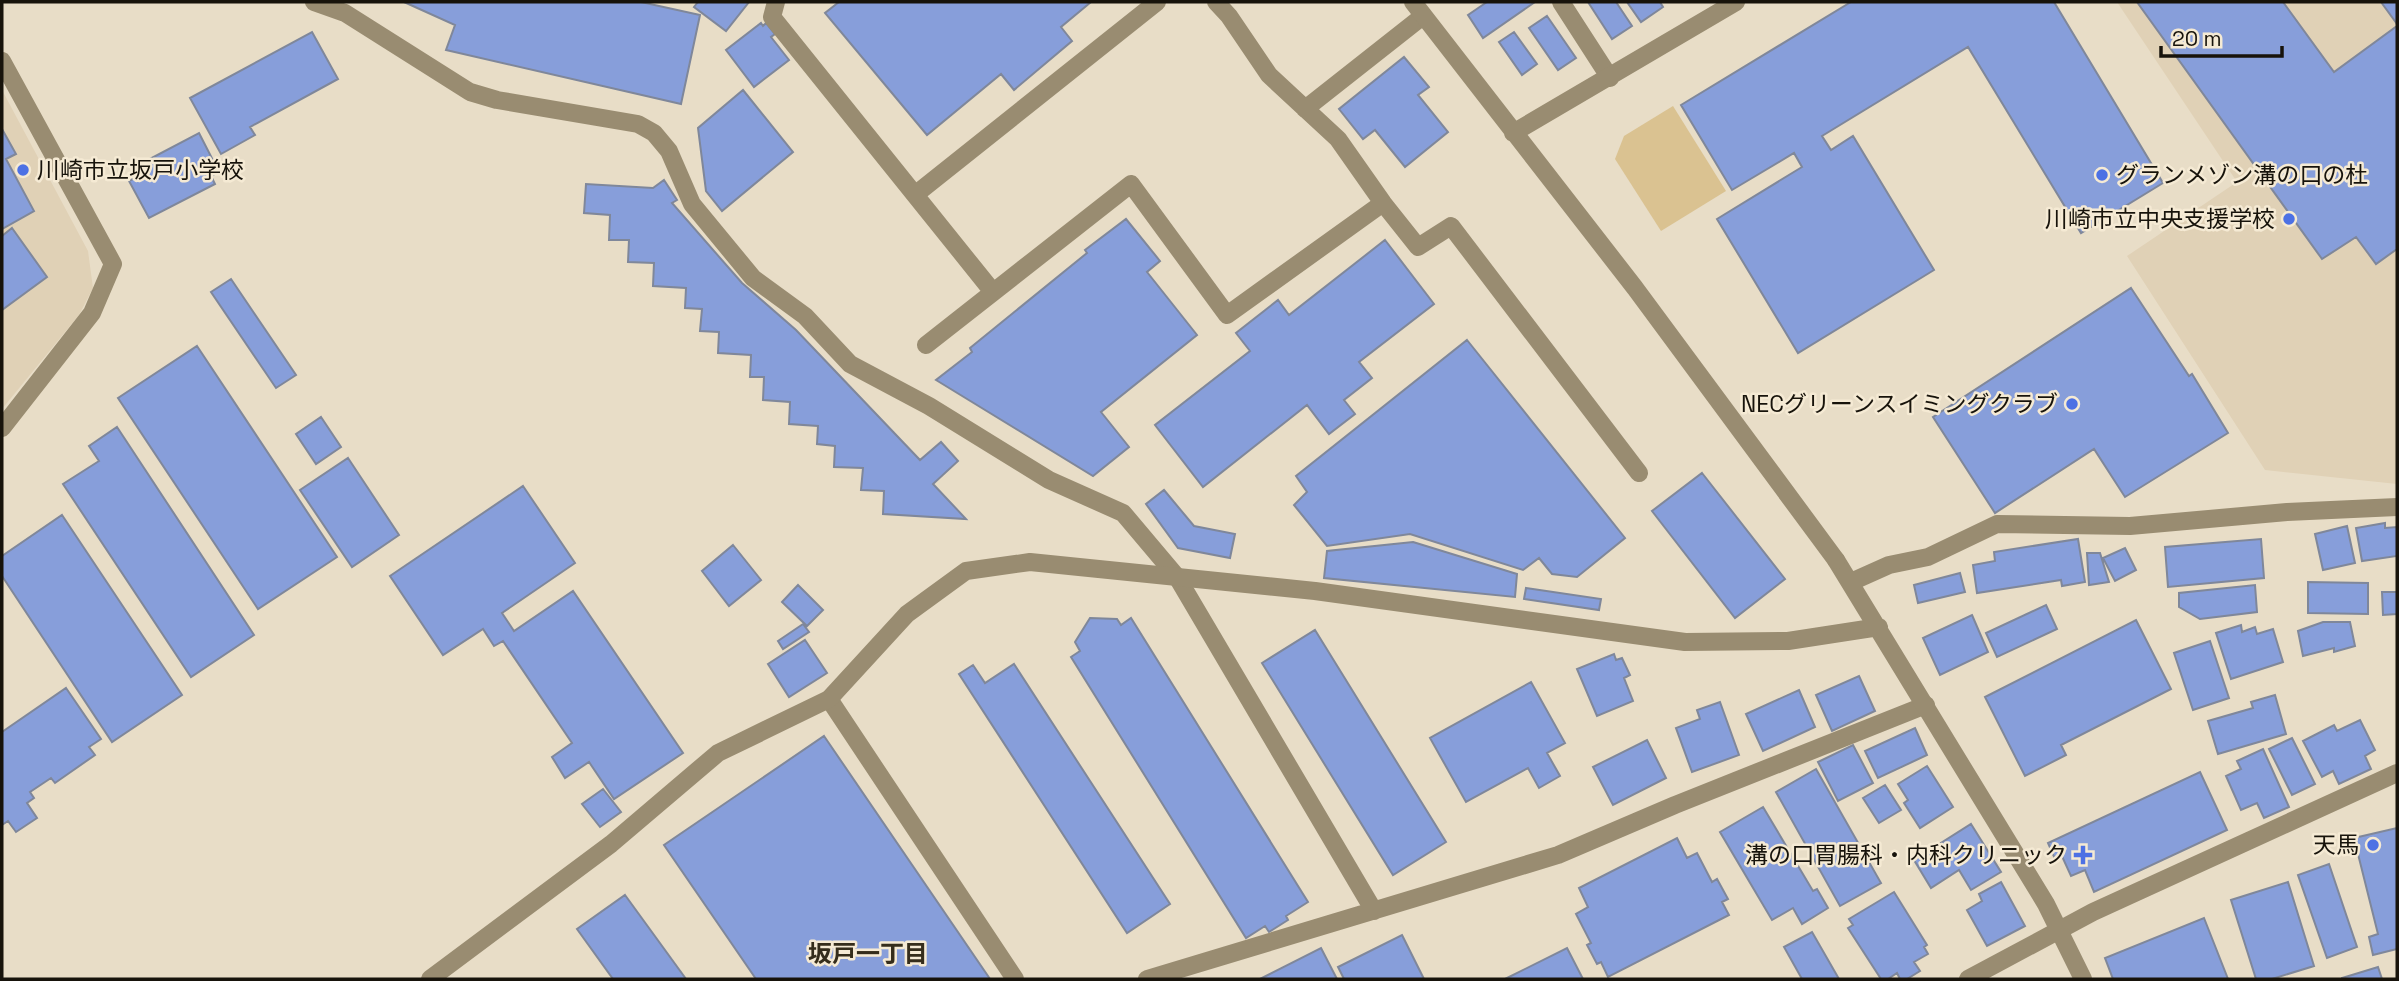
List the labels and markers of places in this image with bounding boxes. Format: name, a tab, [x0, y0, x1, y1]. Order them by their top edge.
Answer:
place label: 川崎市立坂戸小学校	[37, 155, 244, 185]
place label: グランメゾン溝の口の杜	[2116, 160, 2368, 190]
marker: 川崎市立坂戸小学校	[15, 162, 31, 178]
marker: グランメゾン溝の口の杜	[2094, 167, 2110, 183]
place label: 川崎市立中央支援学校	[2045, 204, 2275, 234]
marker: 川崎市立中央支援学校	[2281, 211, 2297, 227]
place label: NECグリーンスイミングクラブ	[1741, 389, 2058, 419]
marker: NECグリーンスイミングクラブ	[2064, 396, 2080, 412]
place label: 天馬	[2313, 830, 2359, 860]
marker: 天馬	[2365, 837, 2381, 853]
place label: 溝の口胃腸科・内科クリニック	[1745, 840, 2067, 870]
marker: 溝の口胃腸科・内科クリニック	[2073, 845, 2093, 865]

